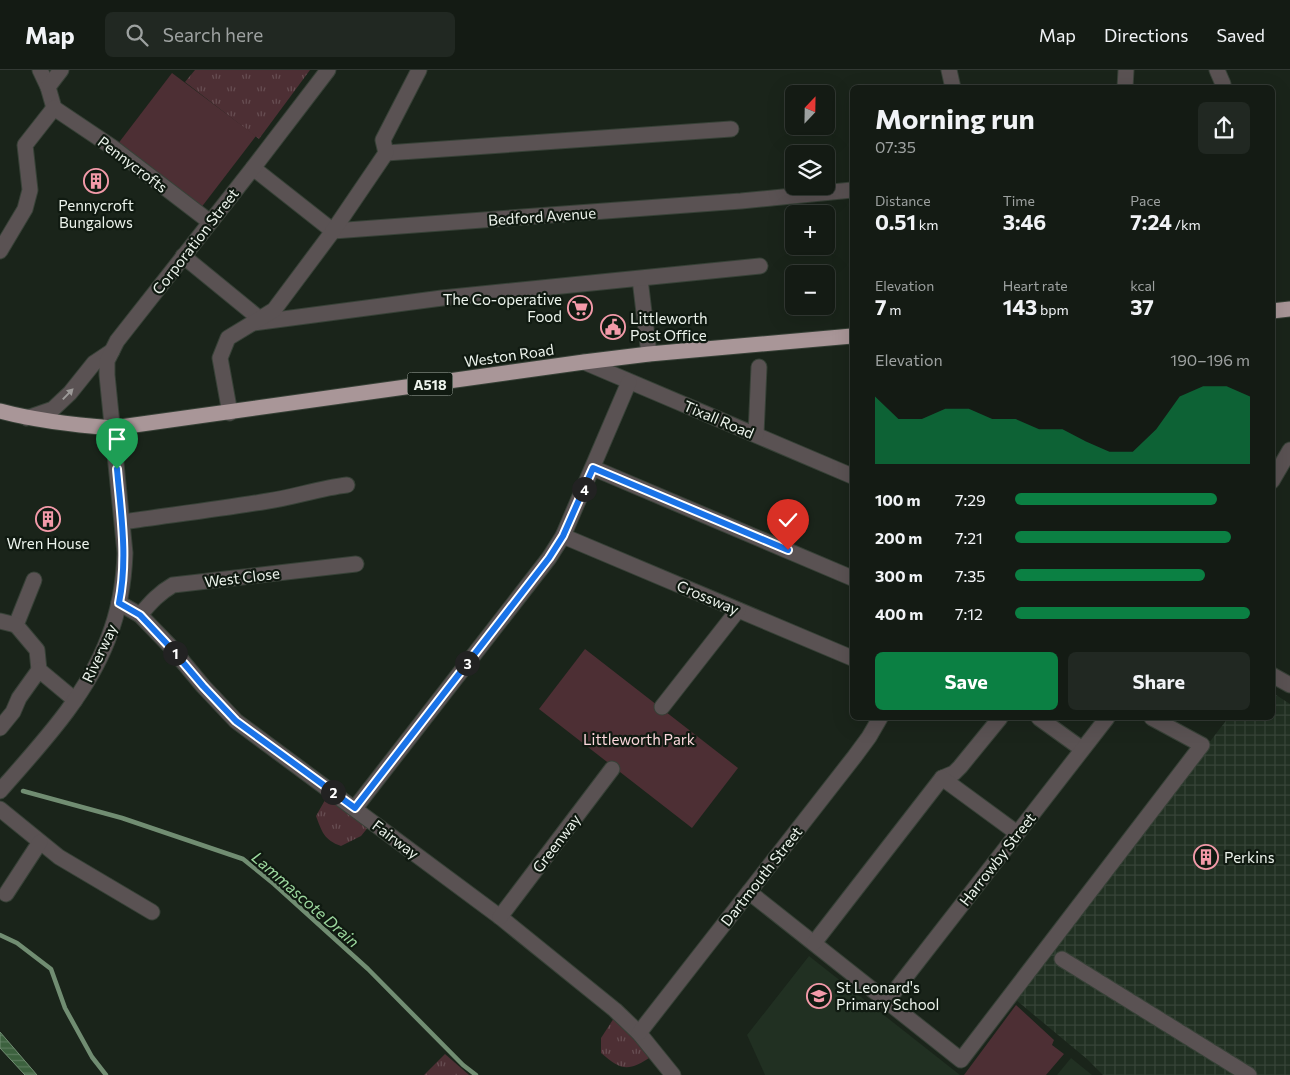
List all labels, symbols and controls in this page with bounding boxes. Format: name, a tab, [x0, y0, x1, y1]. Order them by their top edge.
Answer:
search box	[105, 12, 455, 57]
text: Map	[25, 20, 75, 49]
icon: search	[123, 21, 151, 49]
text: Search here	[163, 23, 263, 46]
text: Map	[1039, 24, 1076, 46]
text: Directions	[1104, 24, 1188, 46]
text: Saved	[1216, 24, 1265, 46]
north arrow	[785, 85, 835, 135]
map controls	[785, 85, 835, 315]
text: Morning run	[875, 101, 1035, 135]
button: share	[1198, 102, 1250, 154]
street label: Pennycrofts	[95, 132, 171, 196]
text: 07:35	[875, 137, 916, 156]
button: layers	[785, 145, 835, 195]
building icon: Pennycroft Bungalows	[83, 168, 109, 194]
street label: Corporation Street	[148, 184, 242, 298]
text: Distance	[875, 192, 931, 209]
text: Time	[1003, 192, 1035, 209]
text: Pace	[1130, 192, 1161, 209]
place label: Pennycroft Bungalows	[58, 196, 134, 231]
street label: Bedford Avenue	[487, 203, 597, 229]
button: +	[785, 205, 835, 255]
text: 0.51	[875, 209, 916, 234]
text: 3:46	[1003, 209, 1046, 234]
text: 7:24	[1130, 209, 1172, 234]
text: km	[916, 216, 938, 233]
text: /km	[1172, 216, 1201, 233]
button: −	[785, 265, 835, 315]
text: Elevation	[875, 277, 934, 294]
text: Heart rate	[1003, 277, 1068, 294]
text: kcal	[1130, 277, 1155, 294]
place label: The Co-operative Food	[443, 290, 562, 325]
text: 7	[875, 294, 887, 319]
text: 143	[1003, 294, 1037, 319]
text: 37	[1130, 294, 1154, 319]
supermarket icon: The Co-operative Food	[567, 295, 593, 321]
text: m	[887, 301, 901, 318]
text: bpm	[1037, 301, 1069, 318]
place label: Littleworth Post Office	[630, 309, 708, 344]
public building icon: Littleworth Post Office	[600, 314, 626, 340]
street label: Weston Road	[463, 340, 555, 370]
text: Elevation	[875, 350, 943, 369]
text: 190–196 m	[1170, 350, 1250, 369]
road number: A518	[408, 372, 452, 396]
one-way arrow	[62, 388, 74, 400]
street label: Tixall Road	[681, 396, 757, 442]
pin	[96, 418, 138, 469]
icon: arrive	[103, 425, 131, 453]
pin: 4	[572, 476, 596, 502]
text: 4	[580, 481, 589, 498]
text: 100 m	[875, 490, 921, 509]
text: 7:29	[955, 490, 986, 509]
pin	[767, 499, 809, 550]
building icon: Wren House	[35, 506, 61, 532]
icon: check	[774, 506, 802, 534]
text: 200 m	[875, 528, 922, 547]
text: 7:21	[955, 528, 983, 547]
place label: Wren House	[7, 534, 90, 552]
street label: West Close	[203, 563, 281, 591]
text: 300 m	[875, 566, 923, 585]
text: 7:35	[955, 566, 986, 585]
street label: Crossway	[674, 576, 742, 618]
text: 400 m	[875, 604, 923, 623]
text: 7:12	[955, 604, 983, 623]
street label: Riverway	[78, 621, 120, 685]
pin: 1	[162, 640, 188, 666]
text: 1	[172, 645, 179, 662]
pin: 3	[454, 650, 480, 676]
button: Save	[875, 652, 1058, 710]
button: Share	[1068, 652, 1250, 710]
text: 3	[463, 655, 472, 672]
park label: Littleworth Park	[583, 730, 695, 748]
pin: 2	[320, 780, 346, 804]
text: 2	[330, 784, 337, 801]
street label: Harrowby Street	[955, 809, 1039, 909]
street label: Greenway	[528, 810, 584, 876]
street label: Fairway	[369, 816, 423, 862]
street label: Dartmouth Street	[717, 823, 805, 929]
building icon: Perkins	[1193, 844, 1219, 870]
water label: Lammascote Drain	[248, 847, 364, 951]
place label: Perkins	[1224, 848, 1275, 866]
place label: St Leonard's Primary School	[836, 978, 939, 1013]
school or university icon: St Leonard's Primary School	[806, 983, 832, 1009]

